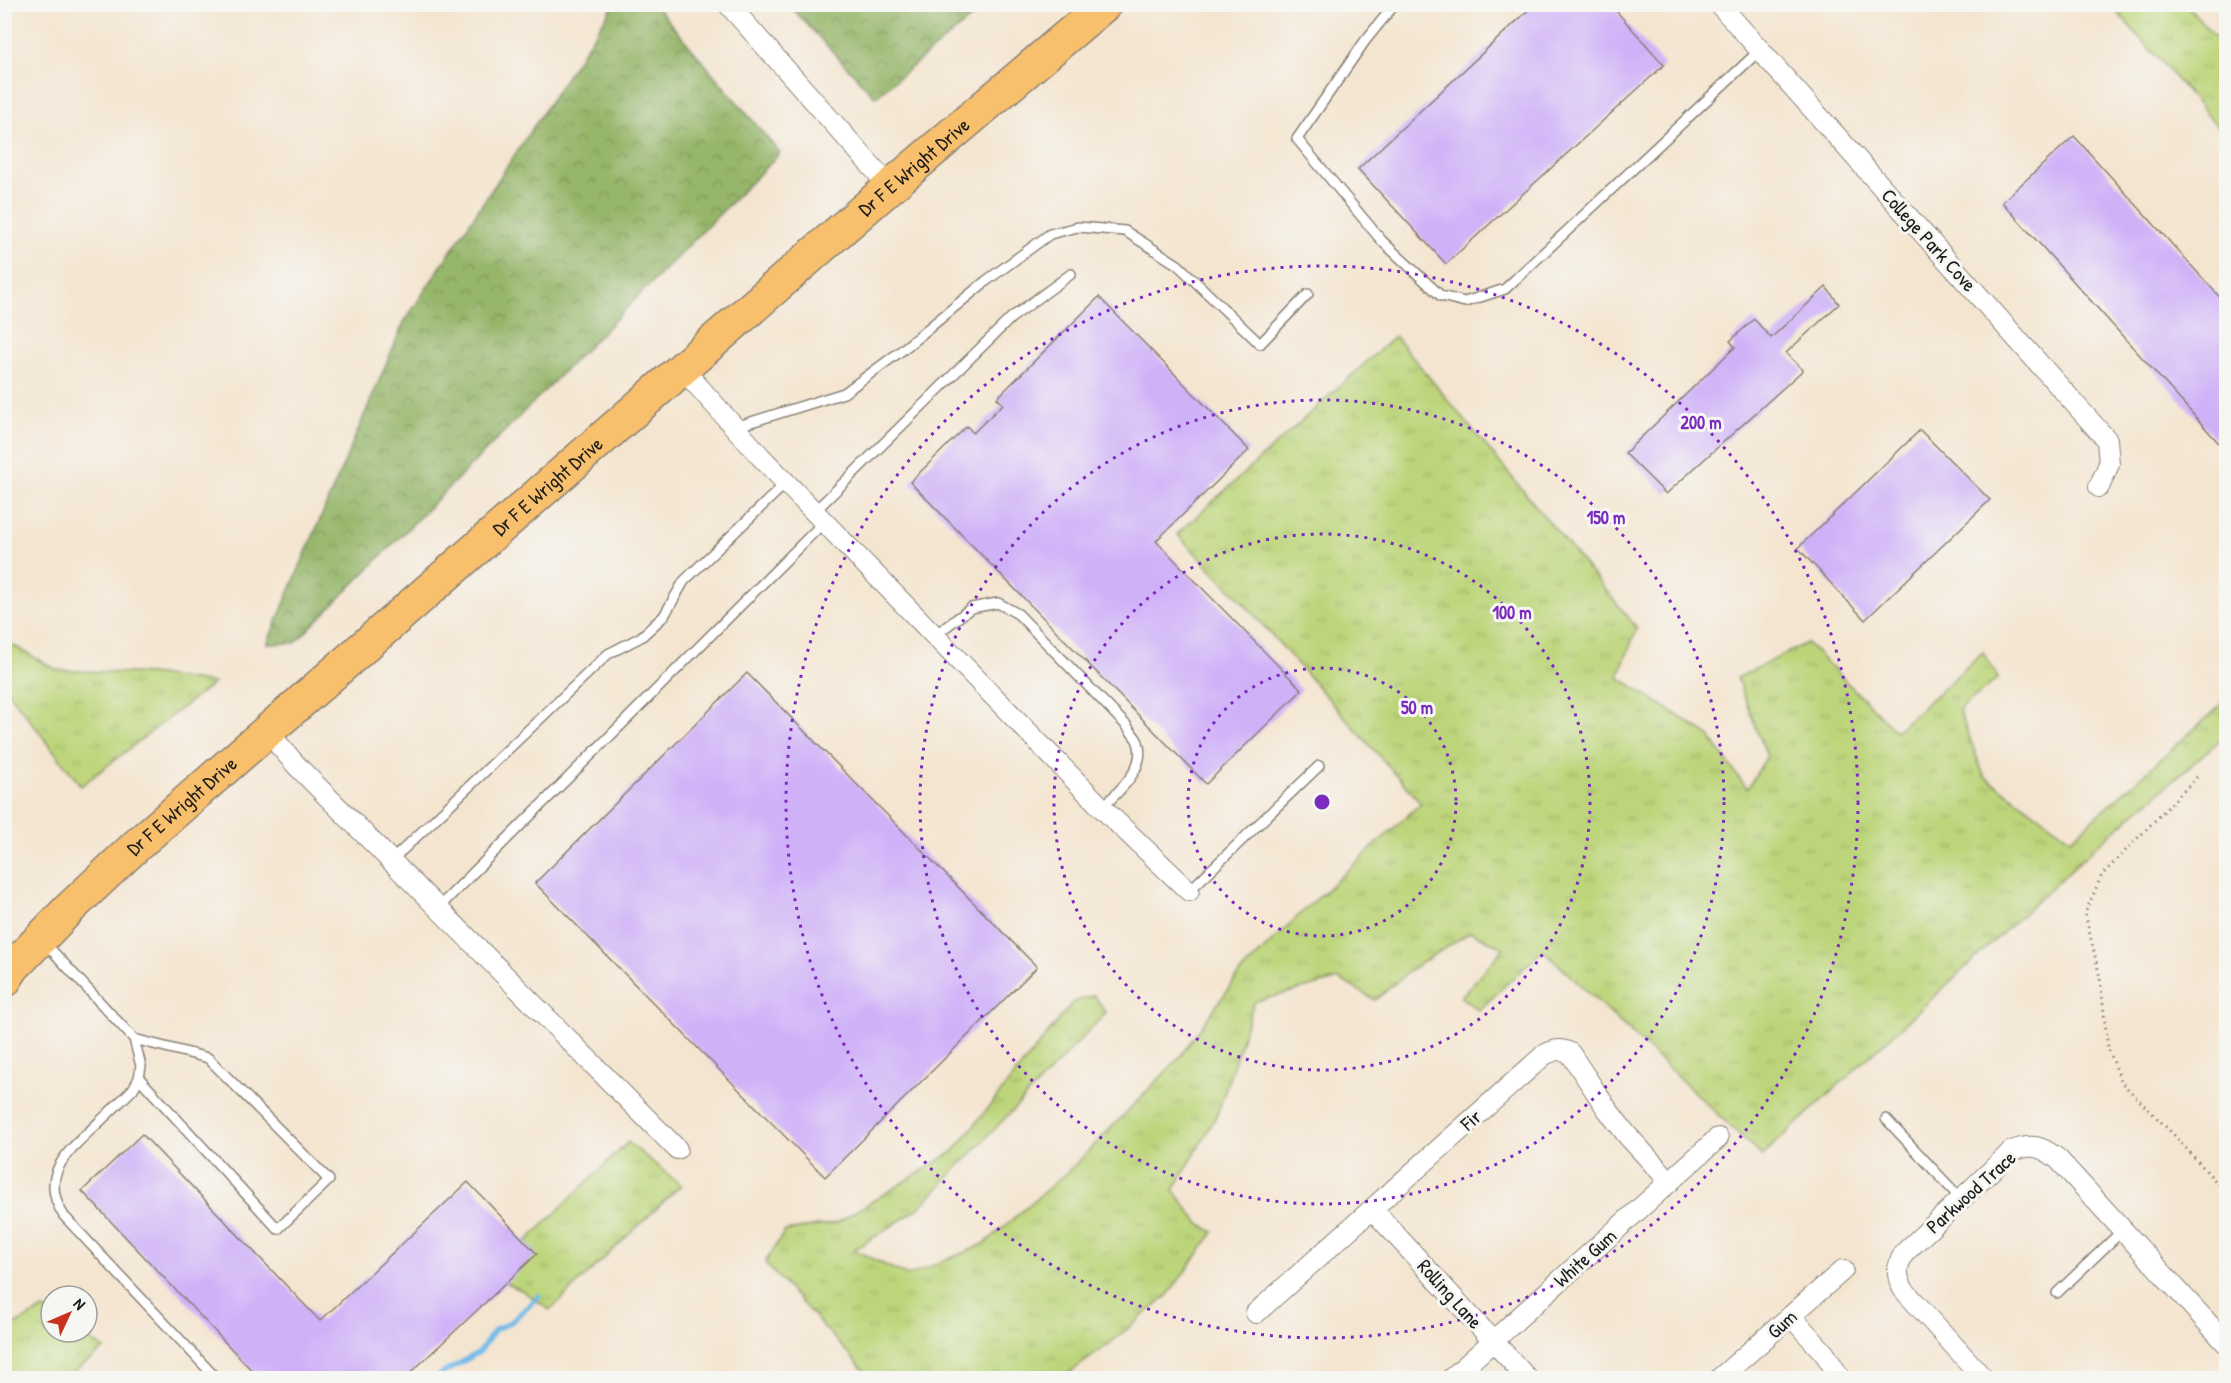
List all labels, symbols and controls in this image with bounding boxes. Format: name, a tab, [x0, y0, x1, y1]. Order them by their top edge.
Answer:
street label: Dr F E Wright Drive	[852, 111, 975, 222]
street label: College Park Cove	[1876, 182, 1983, 297]
text: 200 m	[1681, 410, 1721, 435]
street label: Dr F E Wright Drive	[486, 430, 608, 541]
text: 150 m	[1587, 505, 1625, 530]
text: 100 m	[1492, 600, 1532, 625]
text: 50 m	[1401, 695, 1433, 720]
street label: Dr F E Wright Drive	[120, 750, 242, 861]
centre of rings	[1312, 792, 1332, 812]
street label: Fir	[1454, 1103, 1487, 1137]
street label: Parkwood Trace	[1920, 1144, 2021, 1239]
street label: White Gum	[1547, 1222, 1622, 1293]
street label: Rolling Lane	[1412, 1253, 1489, 1334]
north arrow	[39, 1284, 99, 1344]
text: N	[69, 1293, 91, 1315]
street label: Gum	[1761, 1303, 1802, 1344]

